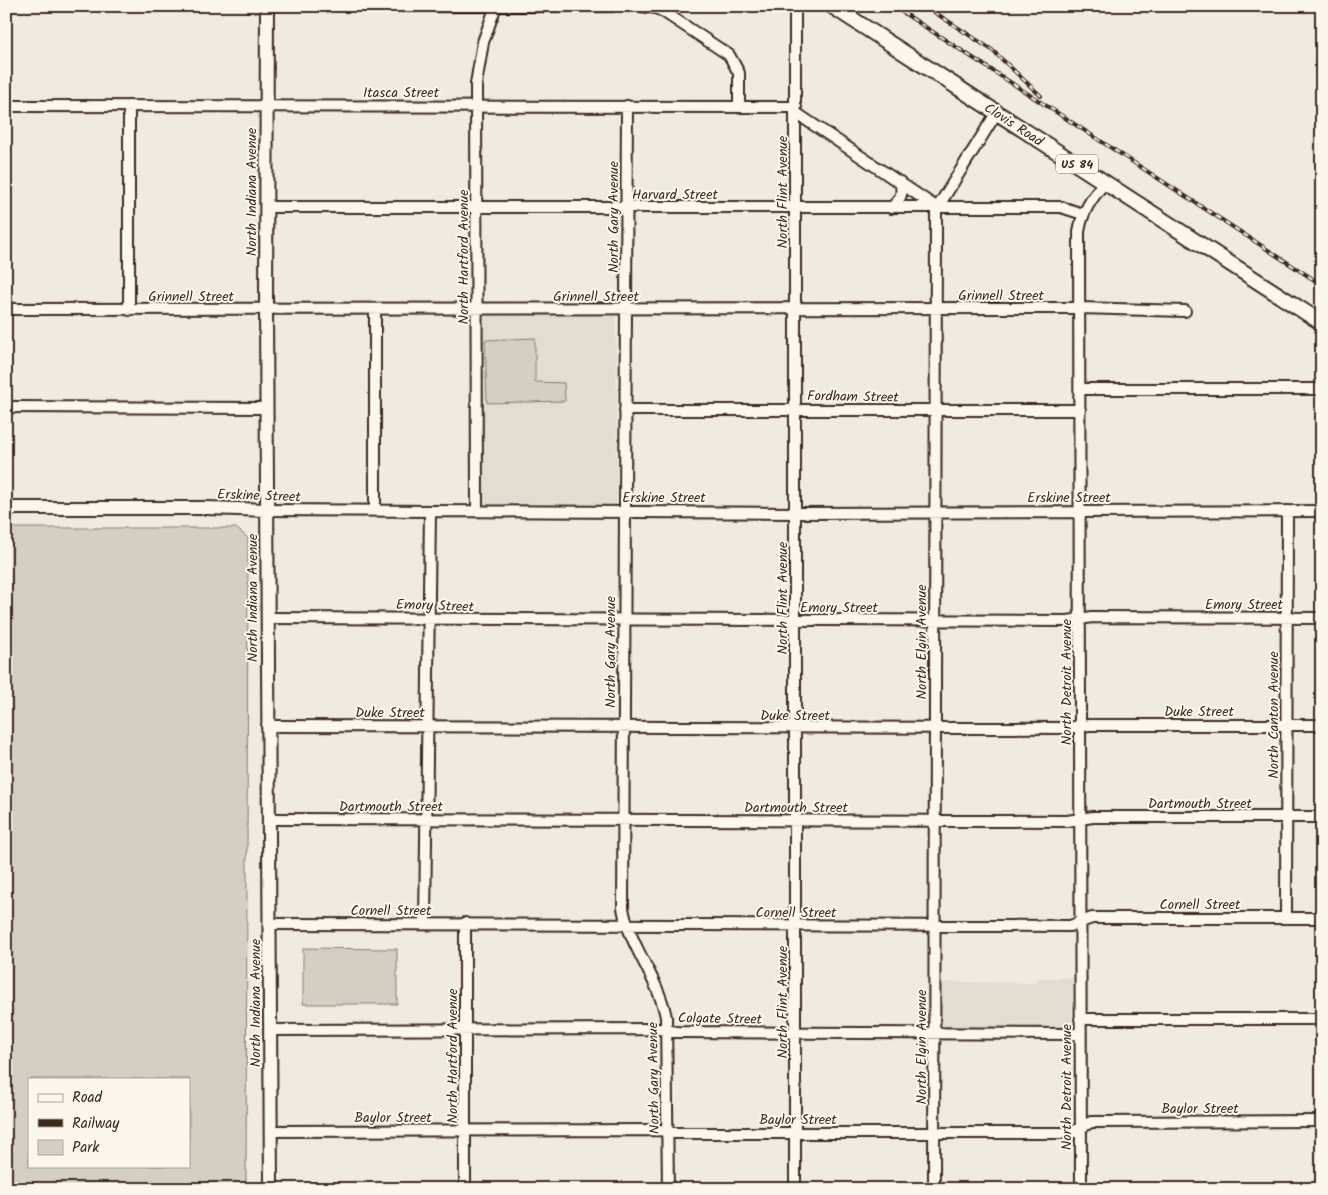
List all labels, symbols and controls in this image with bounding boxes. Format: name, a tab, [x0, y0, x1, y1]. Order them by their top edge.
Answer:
street label: Itasca Street	[363, 82, 440, 104]
street label: Clovis Road	[979, 97, 1048, 153]
street label: North Indiana Avenue	[241, 127, 263, 256]
street label: North Flint Avenue	[772, 135, 794, 248]
road number: US 84	[1056, 154, 1098, 173]
street label: North Gary Avenue	[603, 160, 625, 273]
street label: Harvard Street	[632, 184, 718, 206]
street label: North Hartford Avenue	[453, 189, 475, 325]
street label: Grinnell Street	[958, 285, 1044, 307]
street label: Grinnell Street	[148, 286, 234, 308]
street label: Grinnell Street	[553, 286, 639, 308]
street label: Fordham Street	[807, 385, 900, 409]
street label: Erskine Street	[217, 484, 302, 508]
street label: Erskine Street	[622, 487, 706, 509]
street label: Erskine Street	[1027, 487, 1111, 509]
street label: North Indiana Avenue	[242, 533, 264, 662]
street label: North Flint Avenue	[772, 541, 794, 654]
street label: North Elgin Avenue	[911, 584, 933, 699]
street label: Emory Street	[396, 594, 475, 618]
street label: Emory Street	[1205, 594, 1284, 616]
street label: North Gary Avenue	[600, 595, 622, 708]
street label: Emory Street	[800, 597, 879, 619]
street label: North Detroit Avenue	[1056, 618, 1078, 745]
street label: North Canton Avenue	[1263, 651, 1285, 779]
street label: Duke Street	[1164, 701, 1234, 723]
street label: Duke Street	[355, 702, 425, 724]
street label: Duke Street	[760, 705, 830, 727]
street label: Dartmouth Street	[1148, 793, 1253, 815]
street label: Dartmouth Street	[339, 796, 444, 818]
street label: Dartmouth Street	[744, 797, 849, 819]
street label: Cornell Street	[1159, 894, 1241, 916]
street label: Cornell Street	[350, 900, 432, 922]
street label: Cornell Street	[755, 902, 837, 924]
street label: North Indiana Avenue	[245, 938, 267, 1067]
street label: North Flint Avenue	[772, 945, 794, 1058]
street label: North Hartford Avenue	[442, 988, 464, 1124]
street label: North Elgin Avenue	[911, 989, 933, 1104]
street label: Colgate Street	[678, 1007, 763, 1031]
street label: North Gary Avenue	[642, 1021, 666, 1134]
street label: North Detroit Avenue	[1056, 1023, 1078, 1150]
legend	[28, 1078, 190, 1168]
text: Road	[72, 1086, 103, 1110]
street label: Baylor Street	[1161, 1098, 1239, 1120]
street label: Baylor Street	[354, 1107, 432, 1129]
street label: Baylor Street	[759, 1109, 837, 1131]
text: Railway	[72, 1112, 120, 1136]
text: Park	[72, 1136, 100, 1160]

